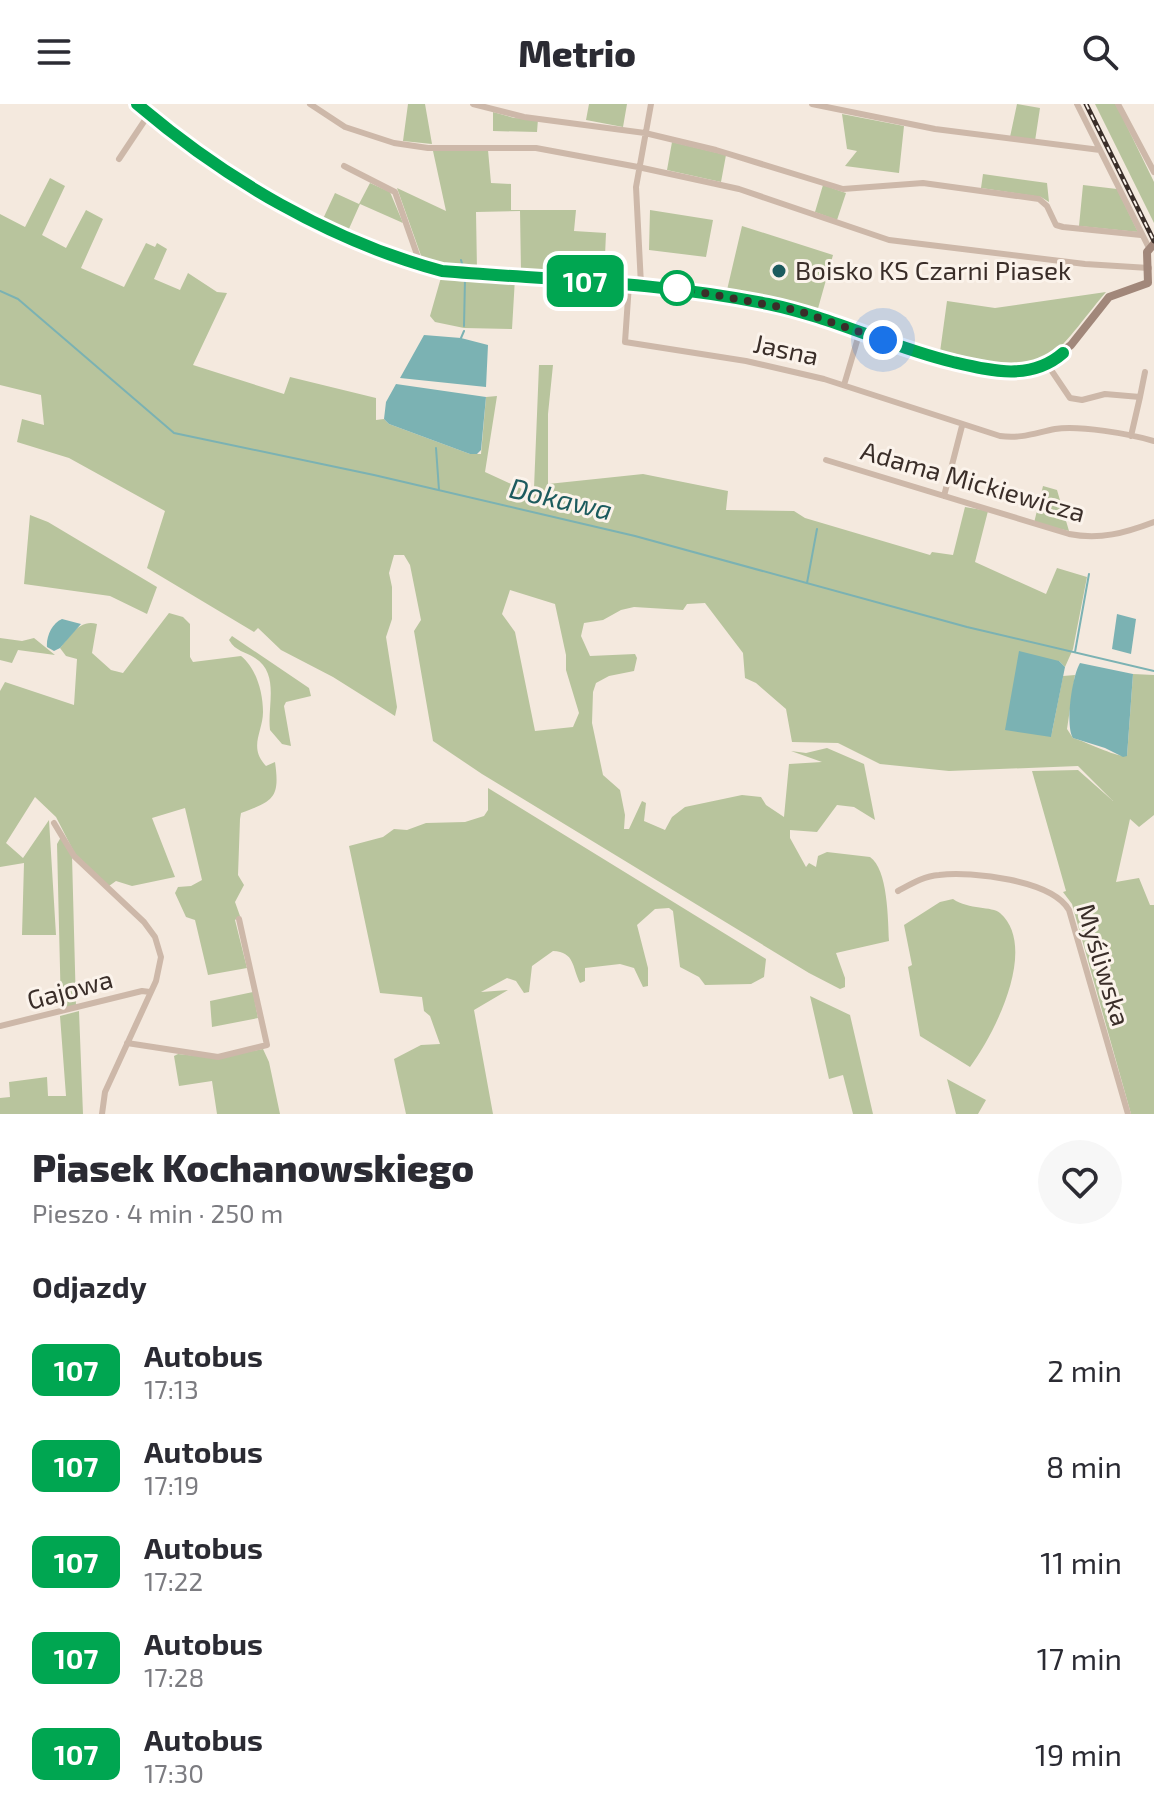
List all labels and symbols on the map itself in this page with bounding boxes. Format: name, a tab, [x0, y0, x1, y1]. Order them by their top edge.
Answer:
place label: Boisko KS Czarni Piasek	[795, 254, 1071, 285]
line badge: 107	[539, 255, 631, 307]
marker: Boisko KS Czarni Piasek	[770, 262, 788, 280]
unlabelled marker	[660, 271, 694, 305]
your location	[863, 320, 903, 360]
street label: Jasna	[751, 327, 822, 371]
street label: Adama Mickiewicza	[858, 434, 1089, 527]
water label: Dokawa	[506, 470, 616, 526]
street label: Myśliwska	[1071, 900, 1138, 1029]
street label: Gajowa	[23, 962, 116, 1015]

